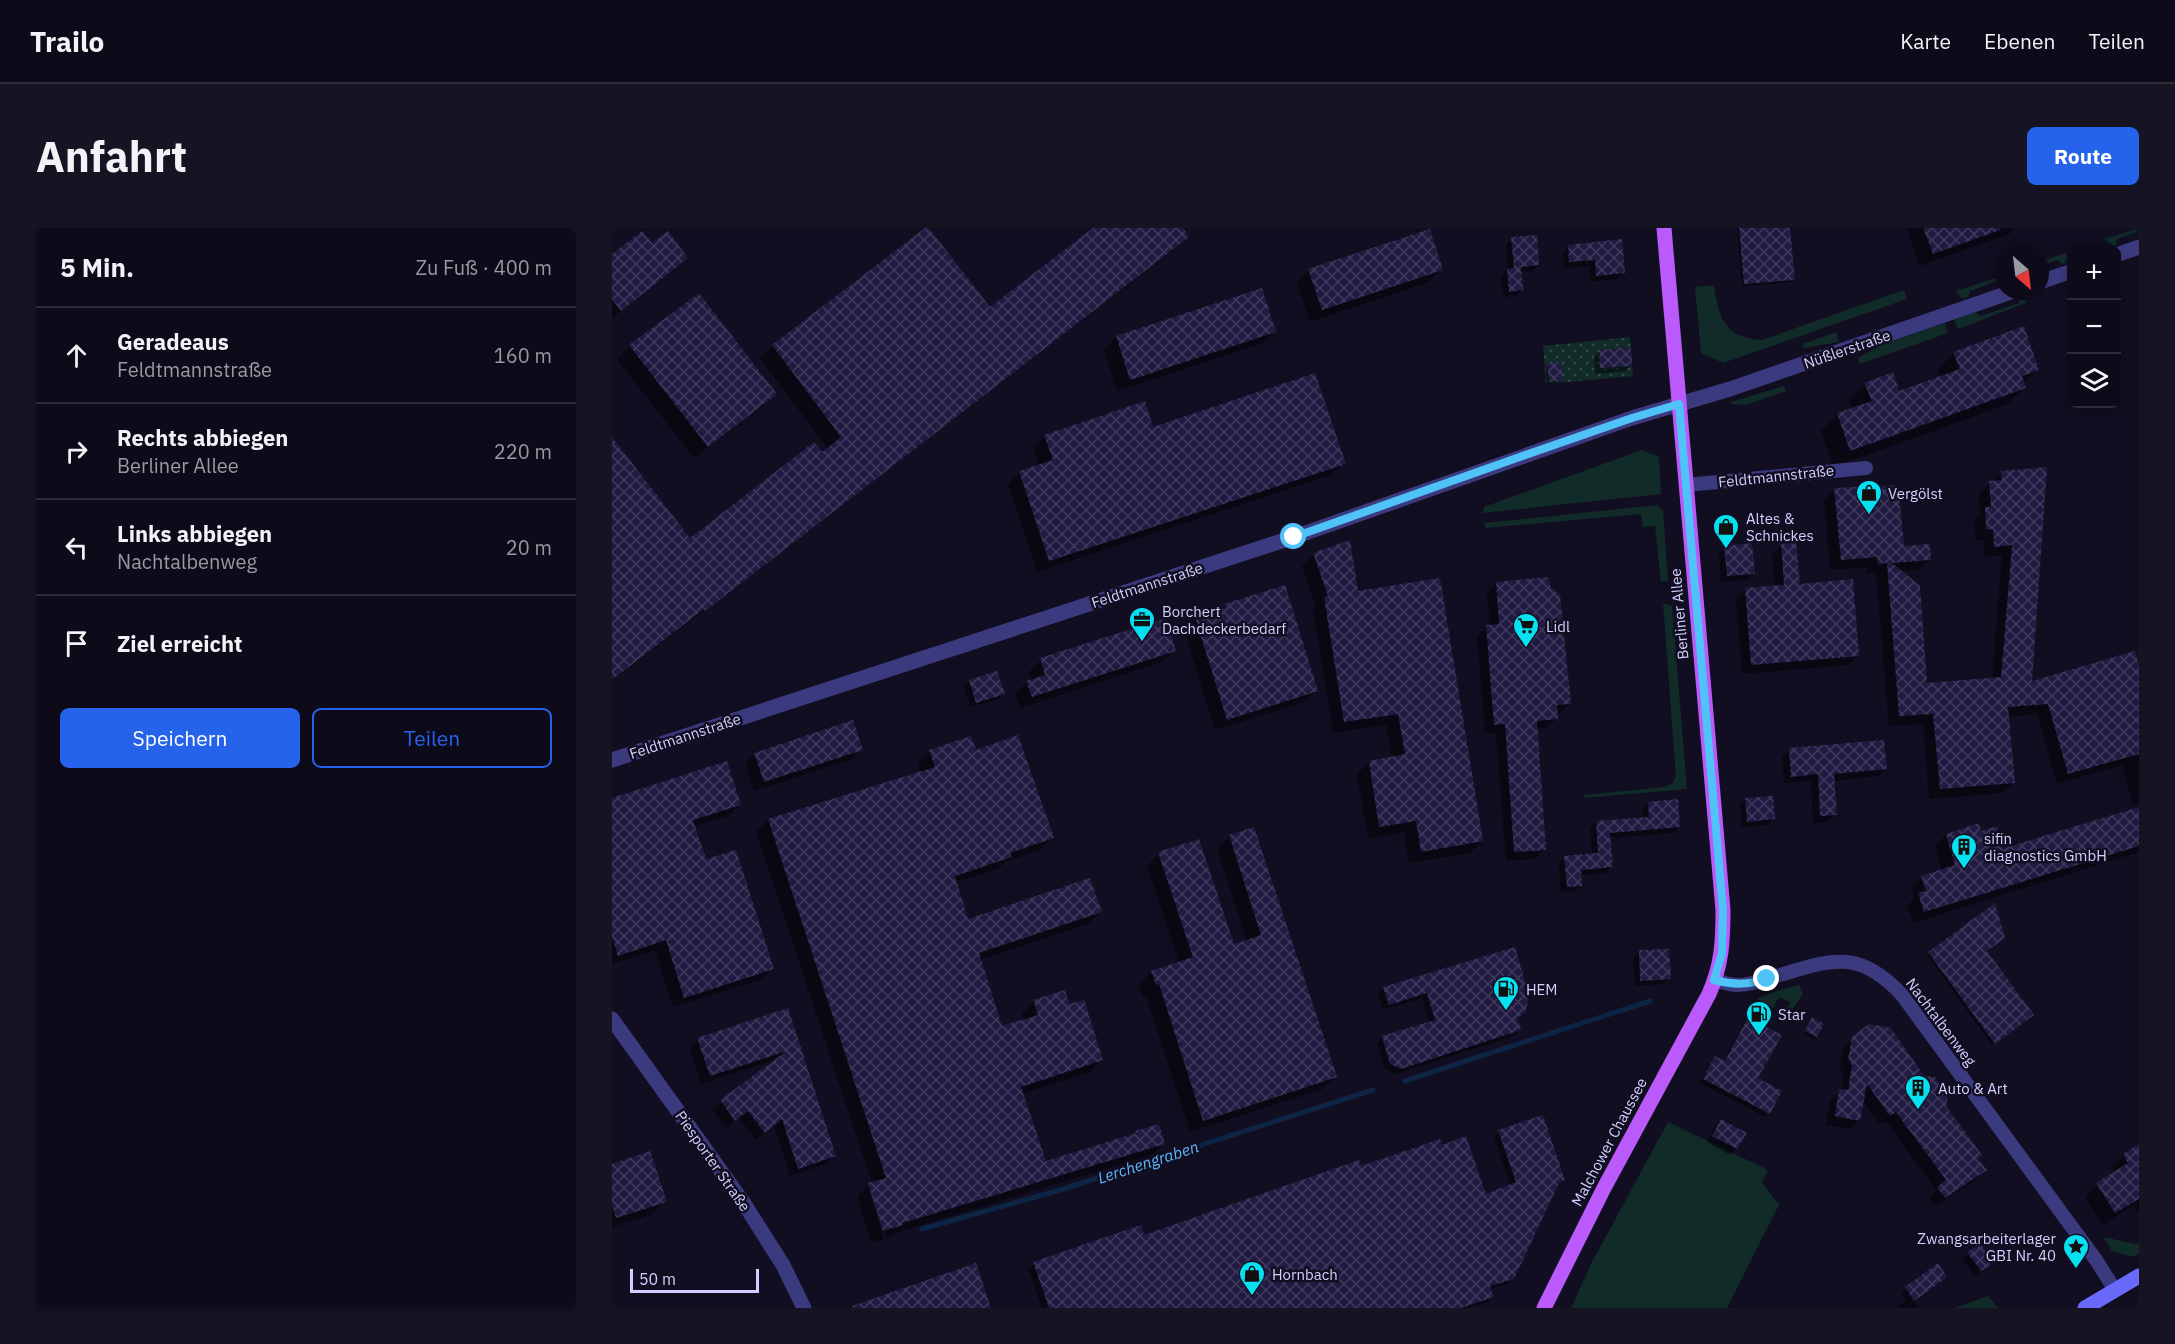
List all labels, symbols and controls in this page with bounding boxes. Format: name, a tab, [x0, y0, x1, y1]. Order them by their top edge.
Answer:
text: Trailo	[30, 23, 104, 60]
text: Karte	[1900, 27, 1951, 55]
text: Ebenen	[1984, 27, 2055, 55]
text: Teilen	[2088, 27, 2145, 55]
button: Route	[2027, 127, 2139, 185]
text: Anfahrt	[36, 129, 187, 184]
north arrow	[1995, 246, 2049, 300]
map controls	[2067, 246, 2121, 408]
button: +	[2067, 246, 2121, 300]
text: 5 Min.	[60, 250, 134, 284]
text: Zu Fuß · 400 m	[415, 254, 552, 281]
button: −	[2067, 300, 2121, 354]
street label: Nüßlerstraße	[1801, 325, 1893, 373]
text: Geradeaus	[117, 327, 229, 356]
icon: ahead	[60, 339, 93, 372]
text: 160 m	[494, 342, 552, 369]
button: layers	[2067, 354, 2121, 408]
text: Feldtmannstraße	[117, 356, 272, 383]
text: Rechts abbiegen	[117, 423, 288, 452]
icon: right	[60, 435, 93, 468]
text: 220 m	[494, 438, 552, 465]
text: Berliner Allee	[117, 452, 239, 479]
street label: Feldtmannstraße	[1717, 460, 1835, 492]
shop icon: Vergölst	[1854, 478, 1884, 516]
place label: Vergölst	[1888, 484, 1943, 503]
place label: Altes & Schnickes	[1746, 509, 1814, 545]
shop icon: Altes & Schnickes	[1711, 512, 1741, 550]
text: Links abbiegen	[117, 519, 272, 548]
route start	[1280, 523, 1306, 549]
icon: left	[60, 531, 93, 564]
text: 20 m	[506, 534, 552, 561]
text: Nachtalbenweg	[117, 548, 257, 575]
street label: Feldtmannstraße	[1089, 558, 1205, 612]
street label: Berliner Allee	[1666, 568, 1692, 660]
place label: Borchert Dachdeckerbedarf	[1162, 602, 1286, 638]
office icon: Borchert Dachdeckerbedarf	[1127, 605, 1157, 643]
supermarket icon: Lidl	[1511, 611, 1541, 649]
place label: Lidl	[1546, 617, 1570, 636]
icon: arrive	[60, 627, 93, 660]
text: Ziel erreicht	[117, 629, 242, 658]
button: Speichern	[60, 708, 300, 768]
button: Teilen	[312, 708, 552, 768]
street label: Feldtmannstraße	[627, 709, 743, 763]
place label: sifin diagnostics GmbH	[1984, 829, 2107, 865]
building icon: sifin diagnostics GmbH	[1949, 832, 1979, 870]
route end	[1753, 965, 1779, 991]
fuel station icon: HEM	[1491, 974, 1521, 1012]
street label: Nachtalbenweg	[1902, 974, 1980, 1070]
place label: HEM	[1526, 980, 1558, 999]
fuel station icon: Star	[1744, 999, 1774, 1037]
place label: Star	[1778, 1005, 1806, 1024]
building icon: Auto & Art	[1903, 1073, 1933, 1111]
street label: Malchower Chaussee	[1567, 1075, 1651, 1209]
place label: Auto & Art	[1938, 1079, 2008, 1098]
street label: Piesporter Straße	[671, 1107, 755, 1215]
water label: Lerchengraben	[1095, 1136, 1201, 1188]
place label: Zwangsarbeiterlager GBI Nr. 40	[1917, 1229, 2056, 1265]
place icon: Zwangsarbeiterlager GBI Nr. 40	[2061, 1232, 2091, 1270]
shop icon: Hornbach	[1237, 1259, 1267, 1297]
place label: Hornbach	[1272, 1265, 1338, 1284]
scale bar	[630, 1266, 759, 1294]
text: 50 m	[639, 1269, 676, 1289]

